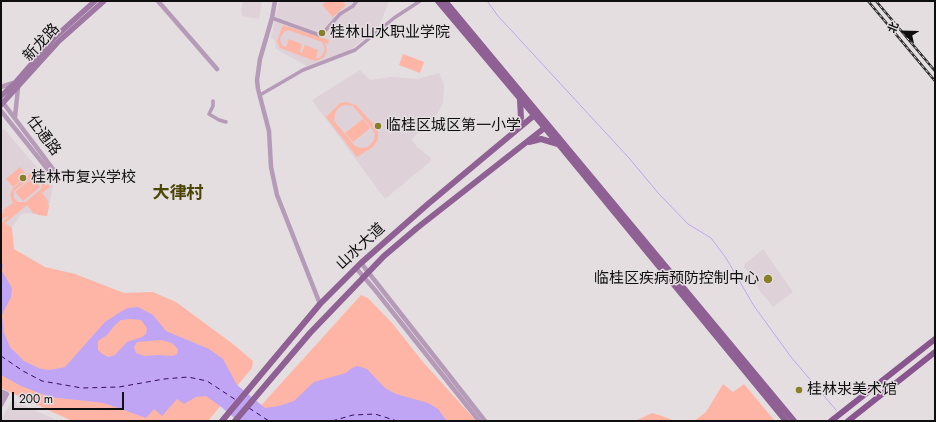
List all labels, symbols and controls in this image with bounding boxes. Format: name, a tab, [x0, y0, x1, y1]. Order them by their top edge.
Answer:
north arrow	[884, 12, 924, 52]
text: 北	[883, 19, 902, 35]
street label: 新龙路	[20, 20, 64, 66]
place label: 桂林山水职业学院	[330, 24, 450, 42]
marker: 桂林山水职业学院	[317, 28, 327, 38]
street label: 仕通路	[22, 113, 64, 159]
place label: 临桂区城区第一小学	[386, 117, 521, 135]
marker: 临桂区城区第一小学	[373, 121, 383, 131]
place label: 桂林市复兴学校	[31, 169, 136, 187]
marker: 桂林市复兴学校	[18, 173, 28, 183]
district label: 大律村	[153, 184, 203, 204]
street label: 山水大道	[333, 220, 389, 274]
place label: 临桂区疾病预防控制中心	[594, 270, 759, 288]
marker: 临桂区疾病预防控制中心	[762, 273, 774, 285]
place label: 桂林汖美术馆	[807, 381, 897, 399]
scale bar	[14, 384, 126, 410]
marker: 桂林汖美术馆	[794, 385, 804, 395]
text: 200 m	[19, 390, 53, 408]

